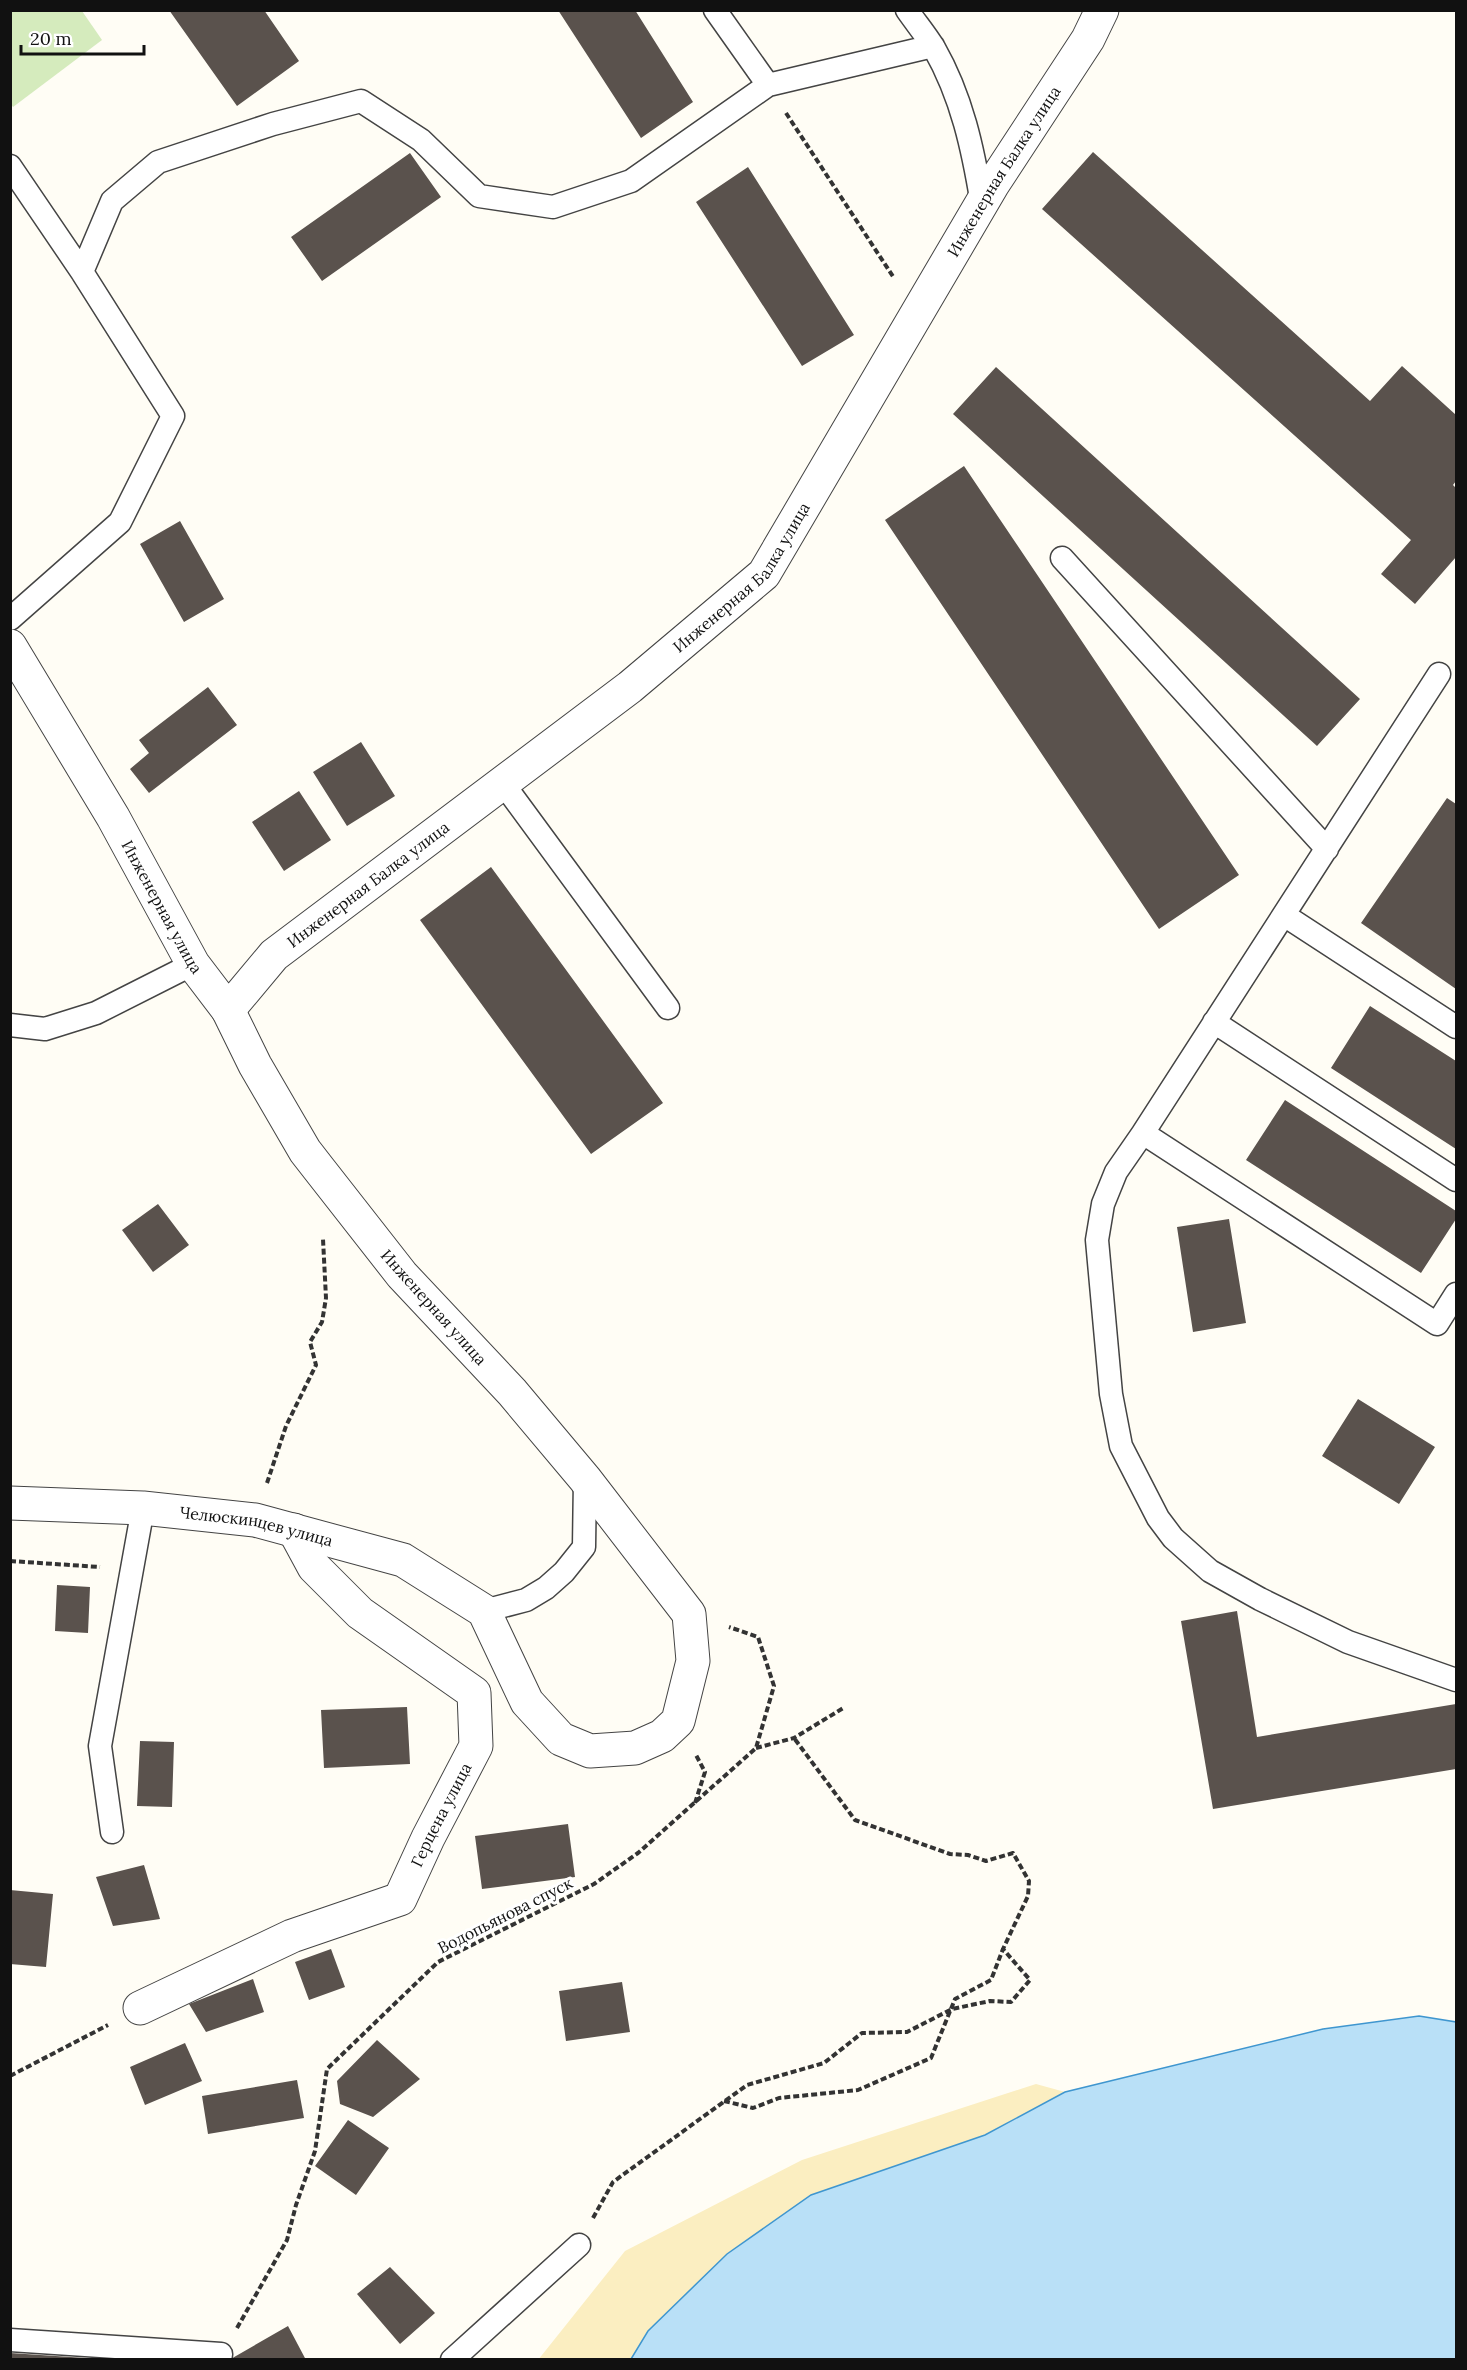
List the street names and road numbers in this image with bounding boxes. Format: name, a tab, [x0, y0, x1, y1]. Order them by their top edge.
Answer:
street label: Инженерная Балка улица	[943, 82, 1065, 260]
street label: Инженерная Балка улица	[669, 499, 814, 657]
street label: Инженерная Балка улица	[283, 817, 453, 952]
street label: Инженерная улица	[118, 837, 207, 978]
street label: Инженерная улица	[377, 1245, 491, 1369]
street label: Челюскинцев улица	[178, 1502, 335, 1551]
street label: Герцена улица	[406, 1759, 476, 1870]
street label: Водопьянова спуск	[434, 1872, 576, 1958]

